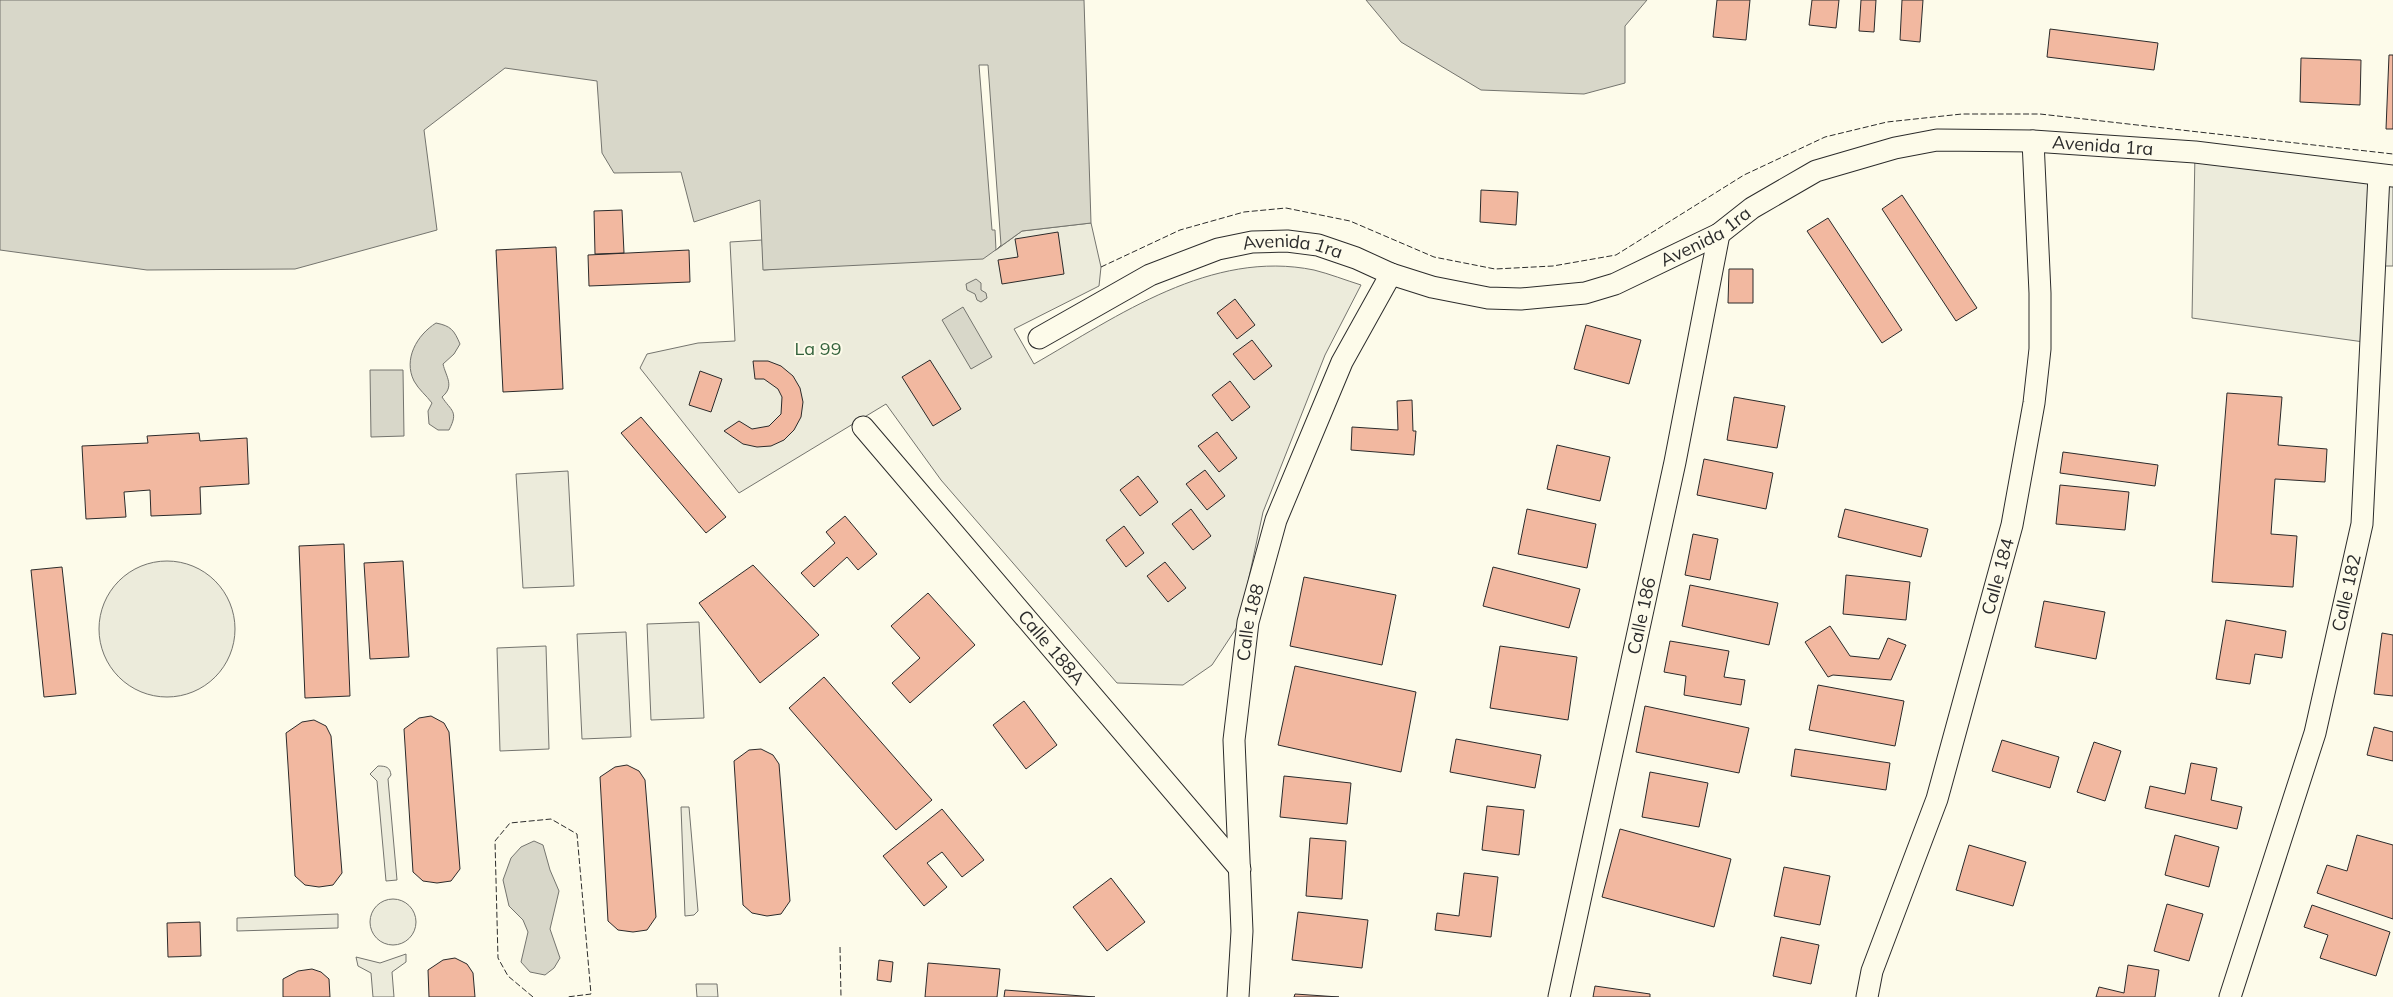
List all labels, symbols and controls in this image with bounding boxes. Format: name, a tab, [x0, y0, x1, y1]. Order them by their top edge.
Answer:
street label: Avenida 1ra	[2051, 130, 2154, 160]
street label: Avenida 1ra	[1656, 201, 1755, 272]
street label: Avenida 1ra	[1240, 229, 1346, 264]
park label: La 99	[795, 337, 841, 360]
street label: Calle 184	[1976, 535, 2019, 617]
street label: Calle 182	[2326, 552, 2366, 633]
street label: Calle 186	[1622, 575, 1661, 656]
street label: Calle 188	[1231, 581, 1269, 662]
street label: Calle 188A	[1013, 605, 1090, 690]

